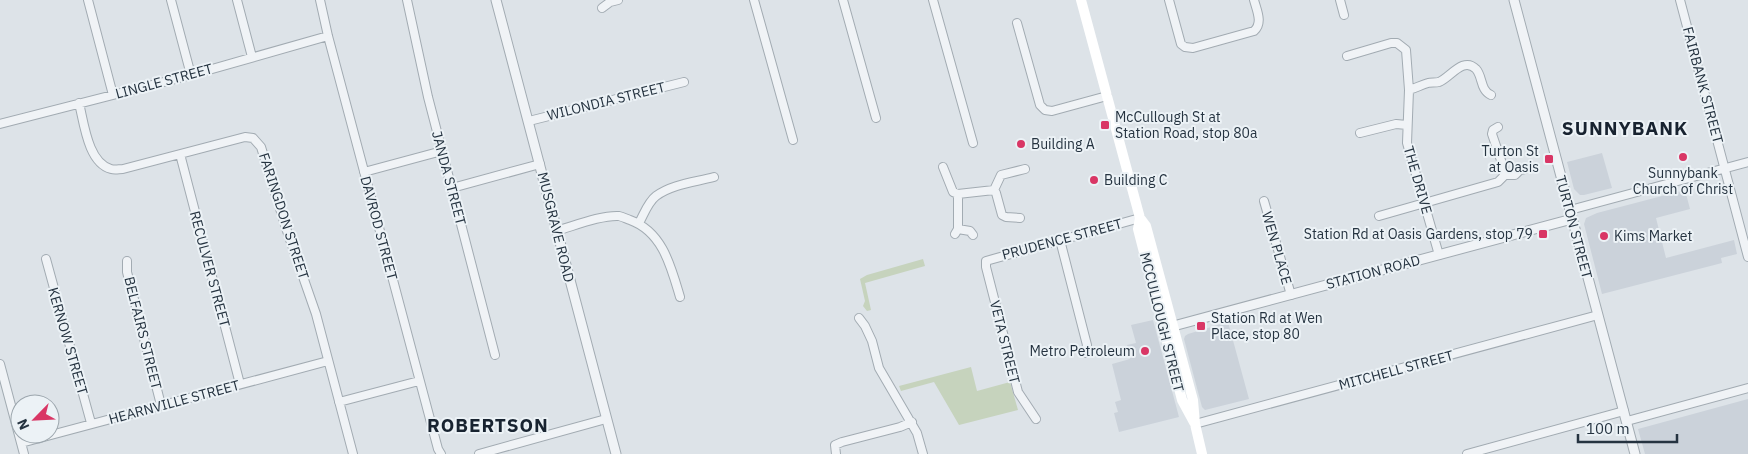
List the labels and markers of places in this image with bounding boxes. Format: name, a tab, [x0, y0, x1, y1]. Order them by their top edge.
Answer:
place label: McCullough St at Station Road, stop 80a	[1115, 108, 1258, 142]
marker: McCullough St at Station Road, stop 80a	[1099, 119, 1111, 131]
place label: Building A	[1031, 135, 1095, 153]
marker: Building A	[1015, 138, 1027, 150]
place label: Turton St at Oasis	[1482, 142, 1539, 176]
marker: Sunnybank Church of Christ	[1677, 151, 1689, 163]
marker: Turton St at Oasis	[1543, 153, 1555, 165]
place label: Sunnybank Church of Christ	[1633, 164, 1733, 198]
place label: Building C	[1104, 171, 1168, 189]
marker: Building C	[1088, 174, 1100, 186]
place label: Station Rd at Oasis Gardens, stop 79	[1304, 225, 1533, 243]
place label: Kims Market	[1614, 227, 1693, 245]
marker: Station Rd at Oasis Gardens, stop 79	[1537, 228, 1549, 240]
marker: Kims Market	[1598, 230, 1610, 242]
place label: Station Rd at Wen Place, stop 80	[1211, 309, 1323, 343]
marker: Station Rd at Wen Place, stop 80	[1195, 320, 1207, 332]
place label: Metro Petroleum	[1029, 342, 1135, 360]
marker: Metro Petroleum	[1139, 345, 1151, 357]

